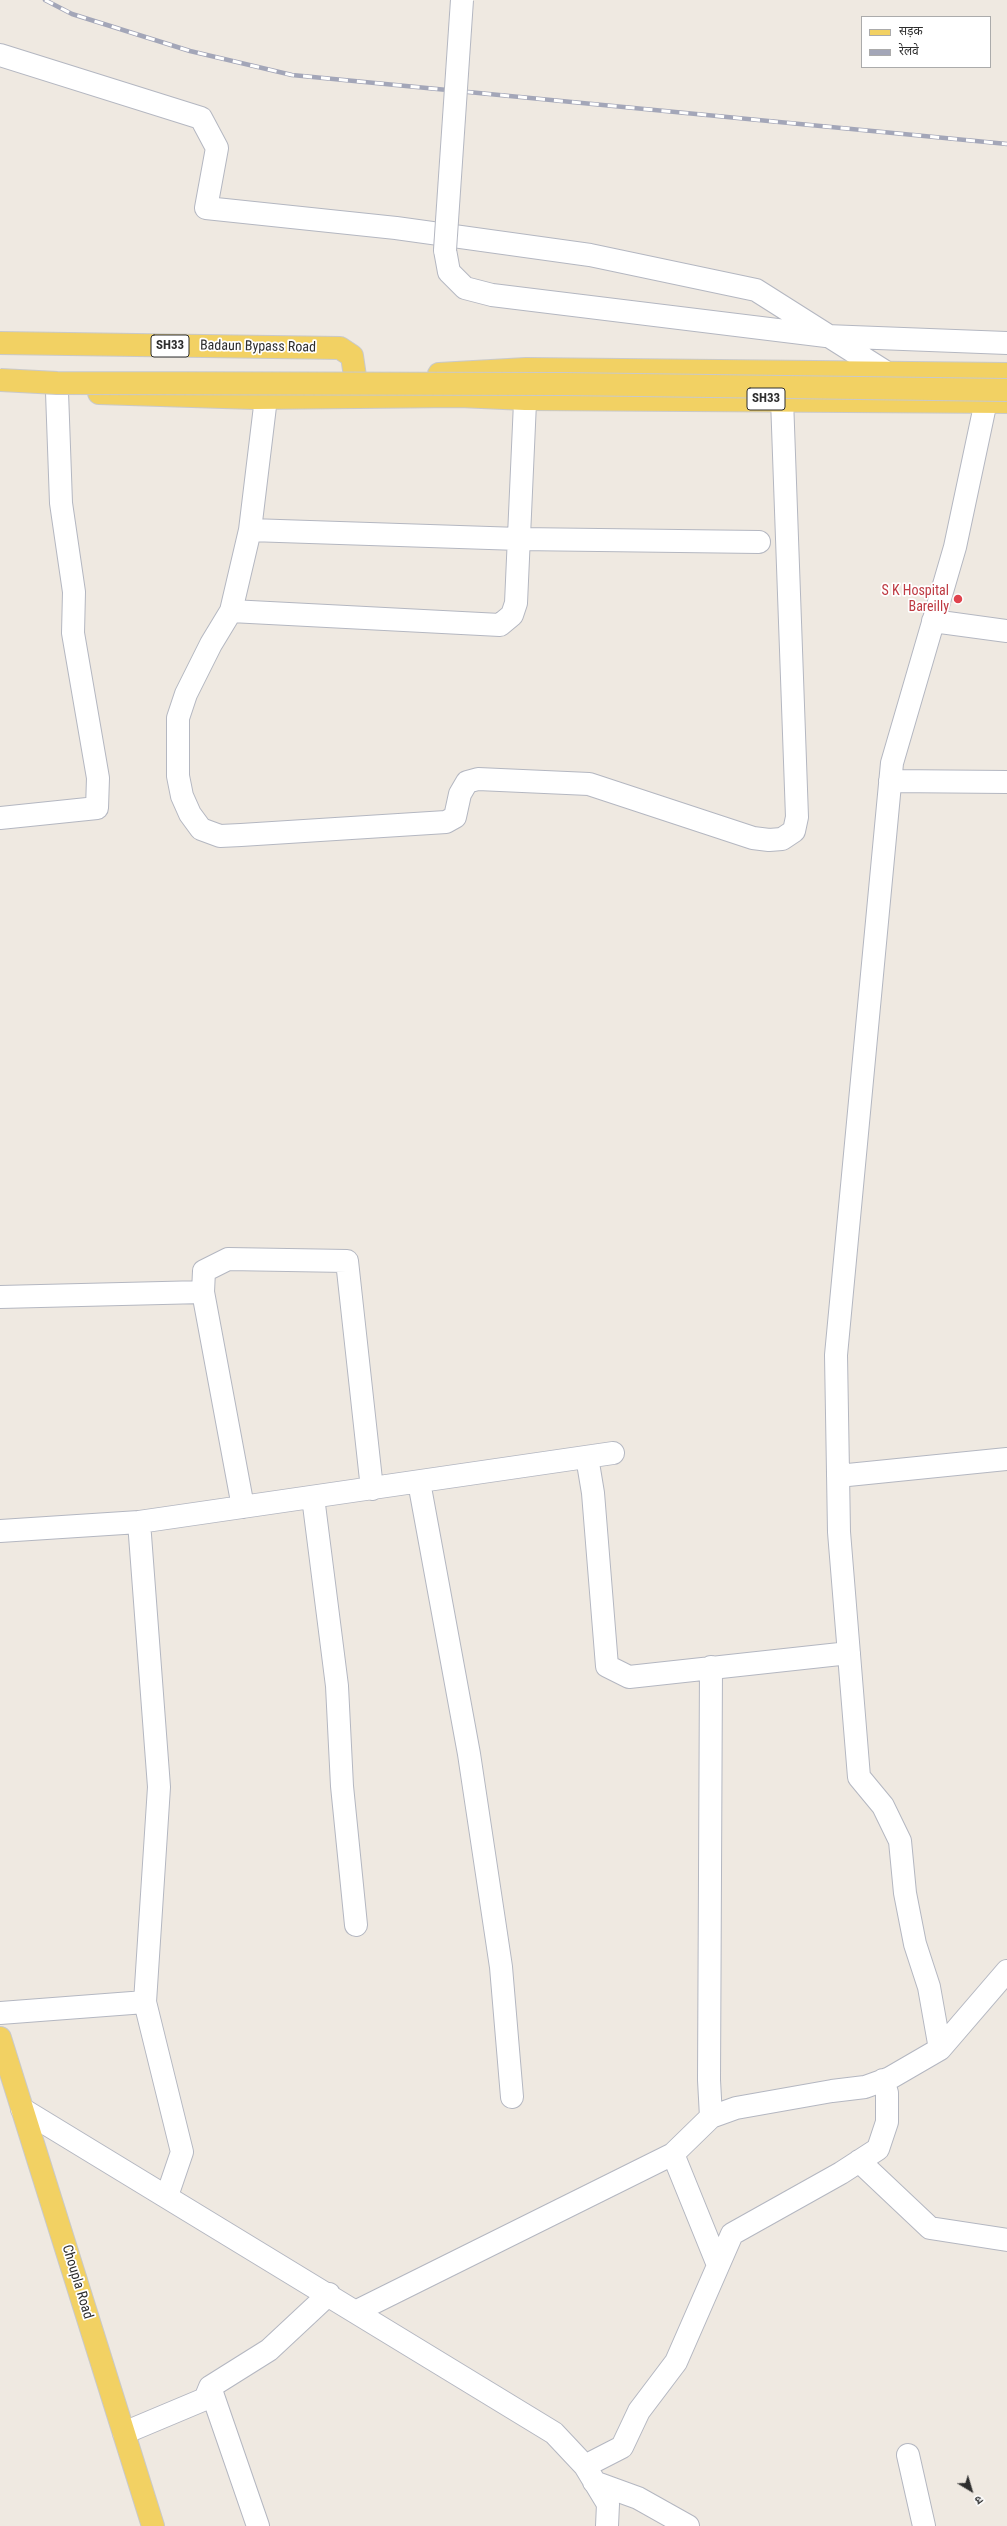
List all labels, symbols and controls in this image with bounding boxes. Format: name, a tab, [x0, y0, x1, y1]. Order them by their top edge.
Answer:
legend	[861, 16, 991, 68]
text: सड़क	[899, 24, 923, 38]
text: रेलवे	[899, 44, 919, 58]
road number: SH33	[151, 335, 189, 357]
street label: Badaun Bypass Road	[200, 338, 316, 356]
road number: SH33	[747, 388, 785, 410]
place label: S K Hospital Bareilly	[881, 583, 949, 616]
marker: S K Hospital Bareilly	[952, 593, 964, 605]
street label: Choupla Road	[58, 2243, 96, 2321]
north arrow	[951, 2470, 991, 2510]
text: उ	[972, 2493, 985, 2507]

